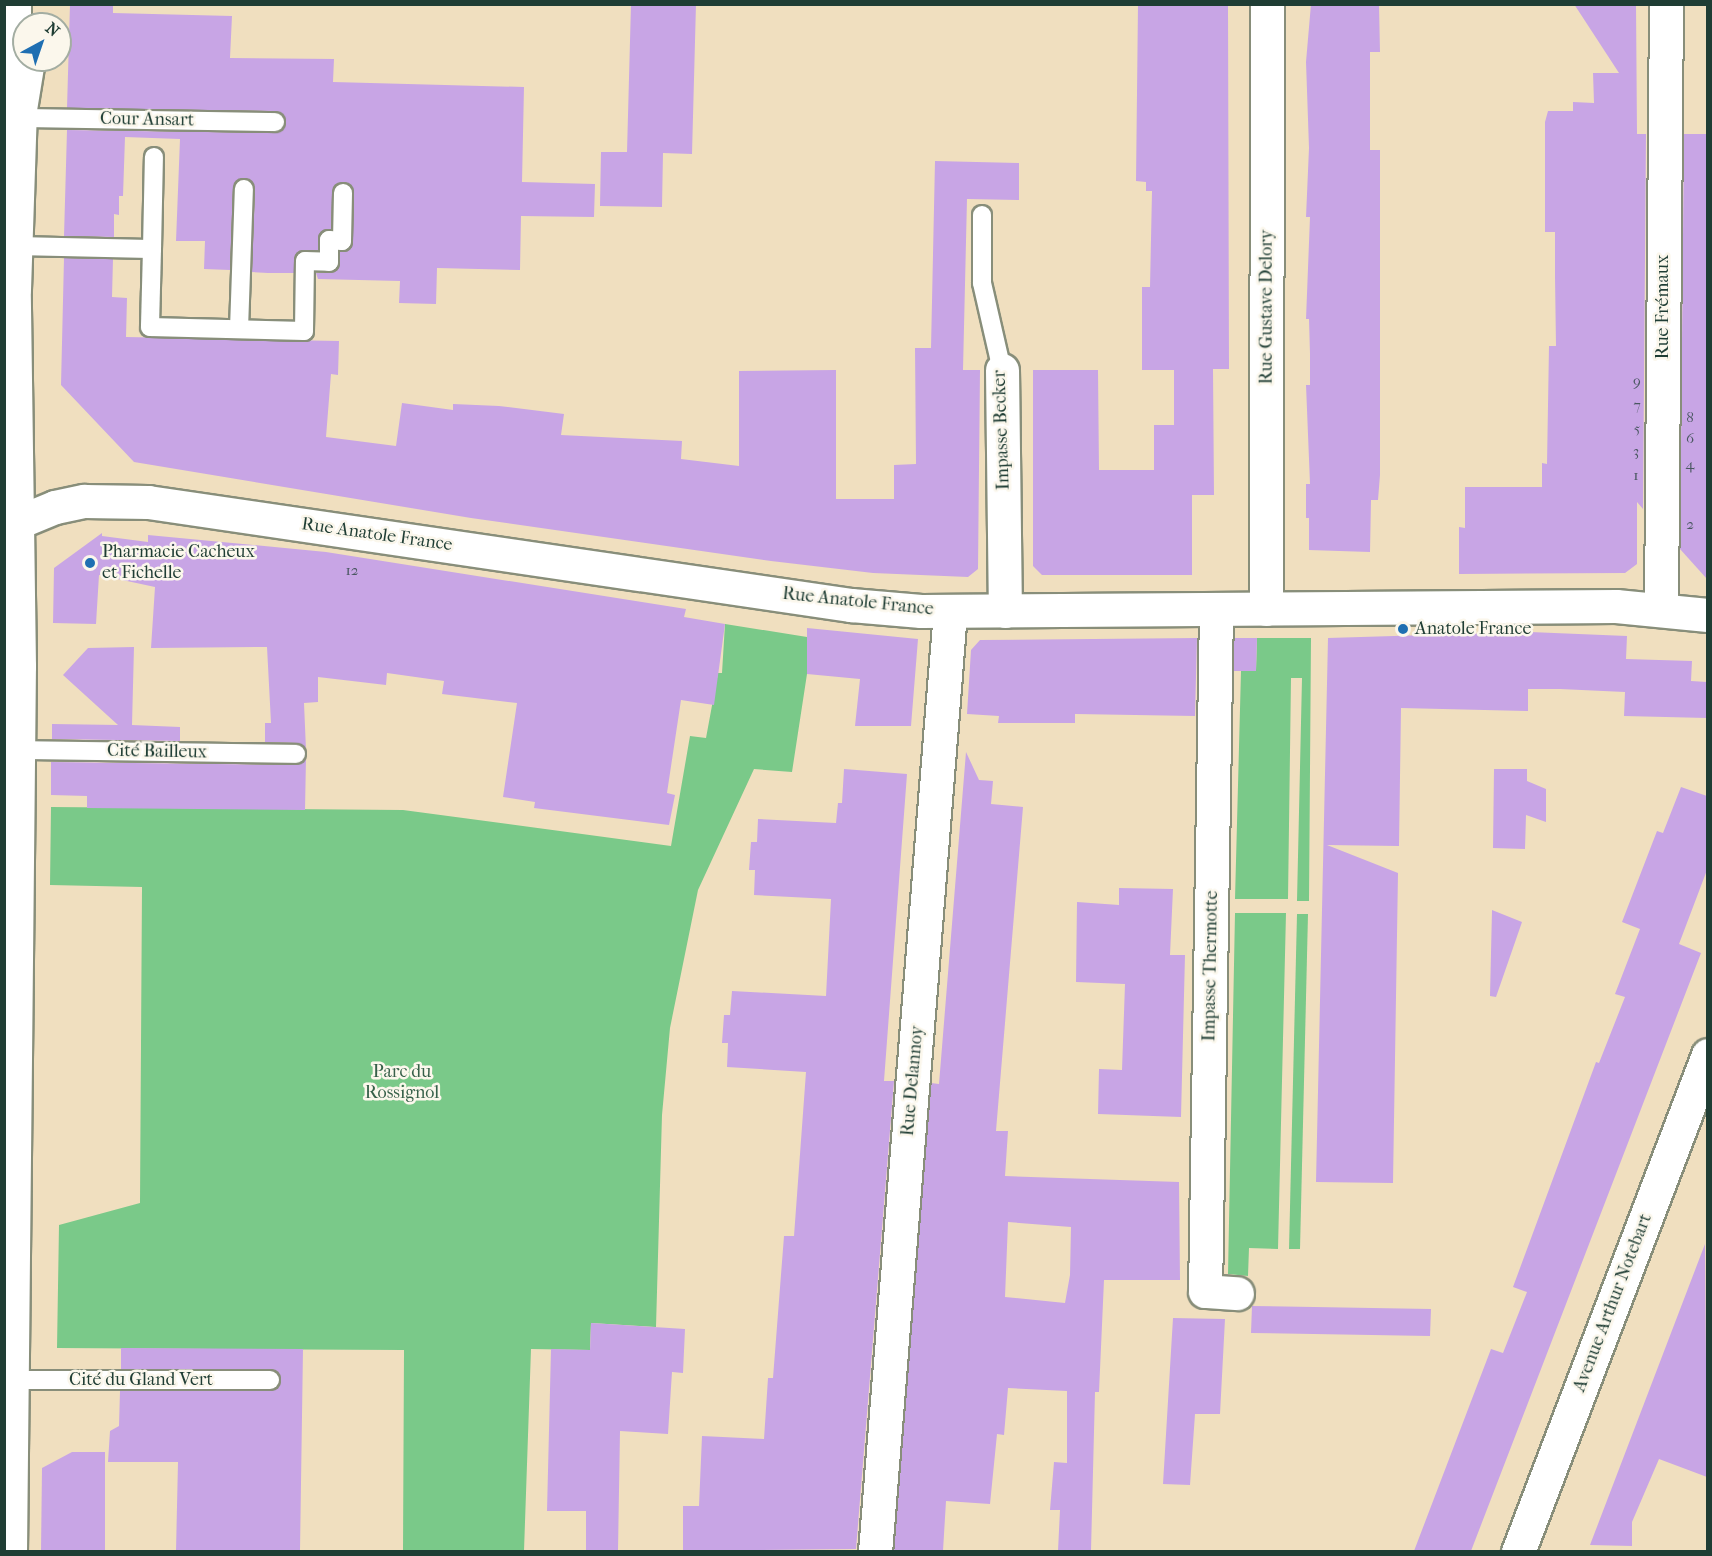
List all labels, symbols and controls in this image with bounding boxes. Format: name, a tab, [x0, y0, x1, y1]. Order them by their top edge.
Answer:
north arrow	[12, 12, 72, 72]
text: N	[42, 18, 63, 41]
street label: Cour Ansart	[100, 108, 194, 132]
street label: Rue Gustave Delory	[1256, 230, 1278, 384]
street label: Rue Frémaux	[1652, 255, 1674, 359]
street label: Impasse Becker	[989, 370, 1015, 490]
house number: 9	[1633, 373, 1641, 391]
house number: 7	[1633, 397, 1641, 415]
house number: 8	[1686, 409, 1694, 427]
house number: 5	[1634, 420, 1640, 438]
house number: 6	[1686, 430, 1694, 448]
house number: 3	[1633, 443, 1639, 461]
house number: 4	[1686, 456, 1694, 474]
house number: 1	[1633, 467, 1639, 485]
street label: Rue Anatole France	[300, 514, 454, 556]
house number: 2	[1686, 516, 1694, 534]
place label: Pharmacie Cacheux et Fichelle	[102, 542, 255, 584]
marker: Pharmacie Cacheux et Fichelle	[83, 556, 97, 570]
house number: 12	[345, 562, 359, 580]
street label: Rue Anatole France	[781, 583, 935, 621]
place label: Anatole France	[1415, 618, 1531, 640]
marker: Anatole France	[1396, 622, 1410, 636]
street label: Cité Bailleux	[107, 740, 207, 764]
street label: Impasse Thermotte	[1199, 890, 1223, 1042]
street label: Rue Delannoy	[897, 1025, 929, 1137]
park label: Parc du Rossignol	[365, 1062, 439, 1104]
street label: Avenue Arthur Notebart	[1569, 1211, 1657, 1395]
street label: Cité du Gland Vert	[69, 1369, 213, 1391]

